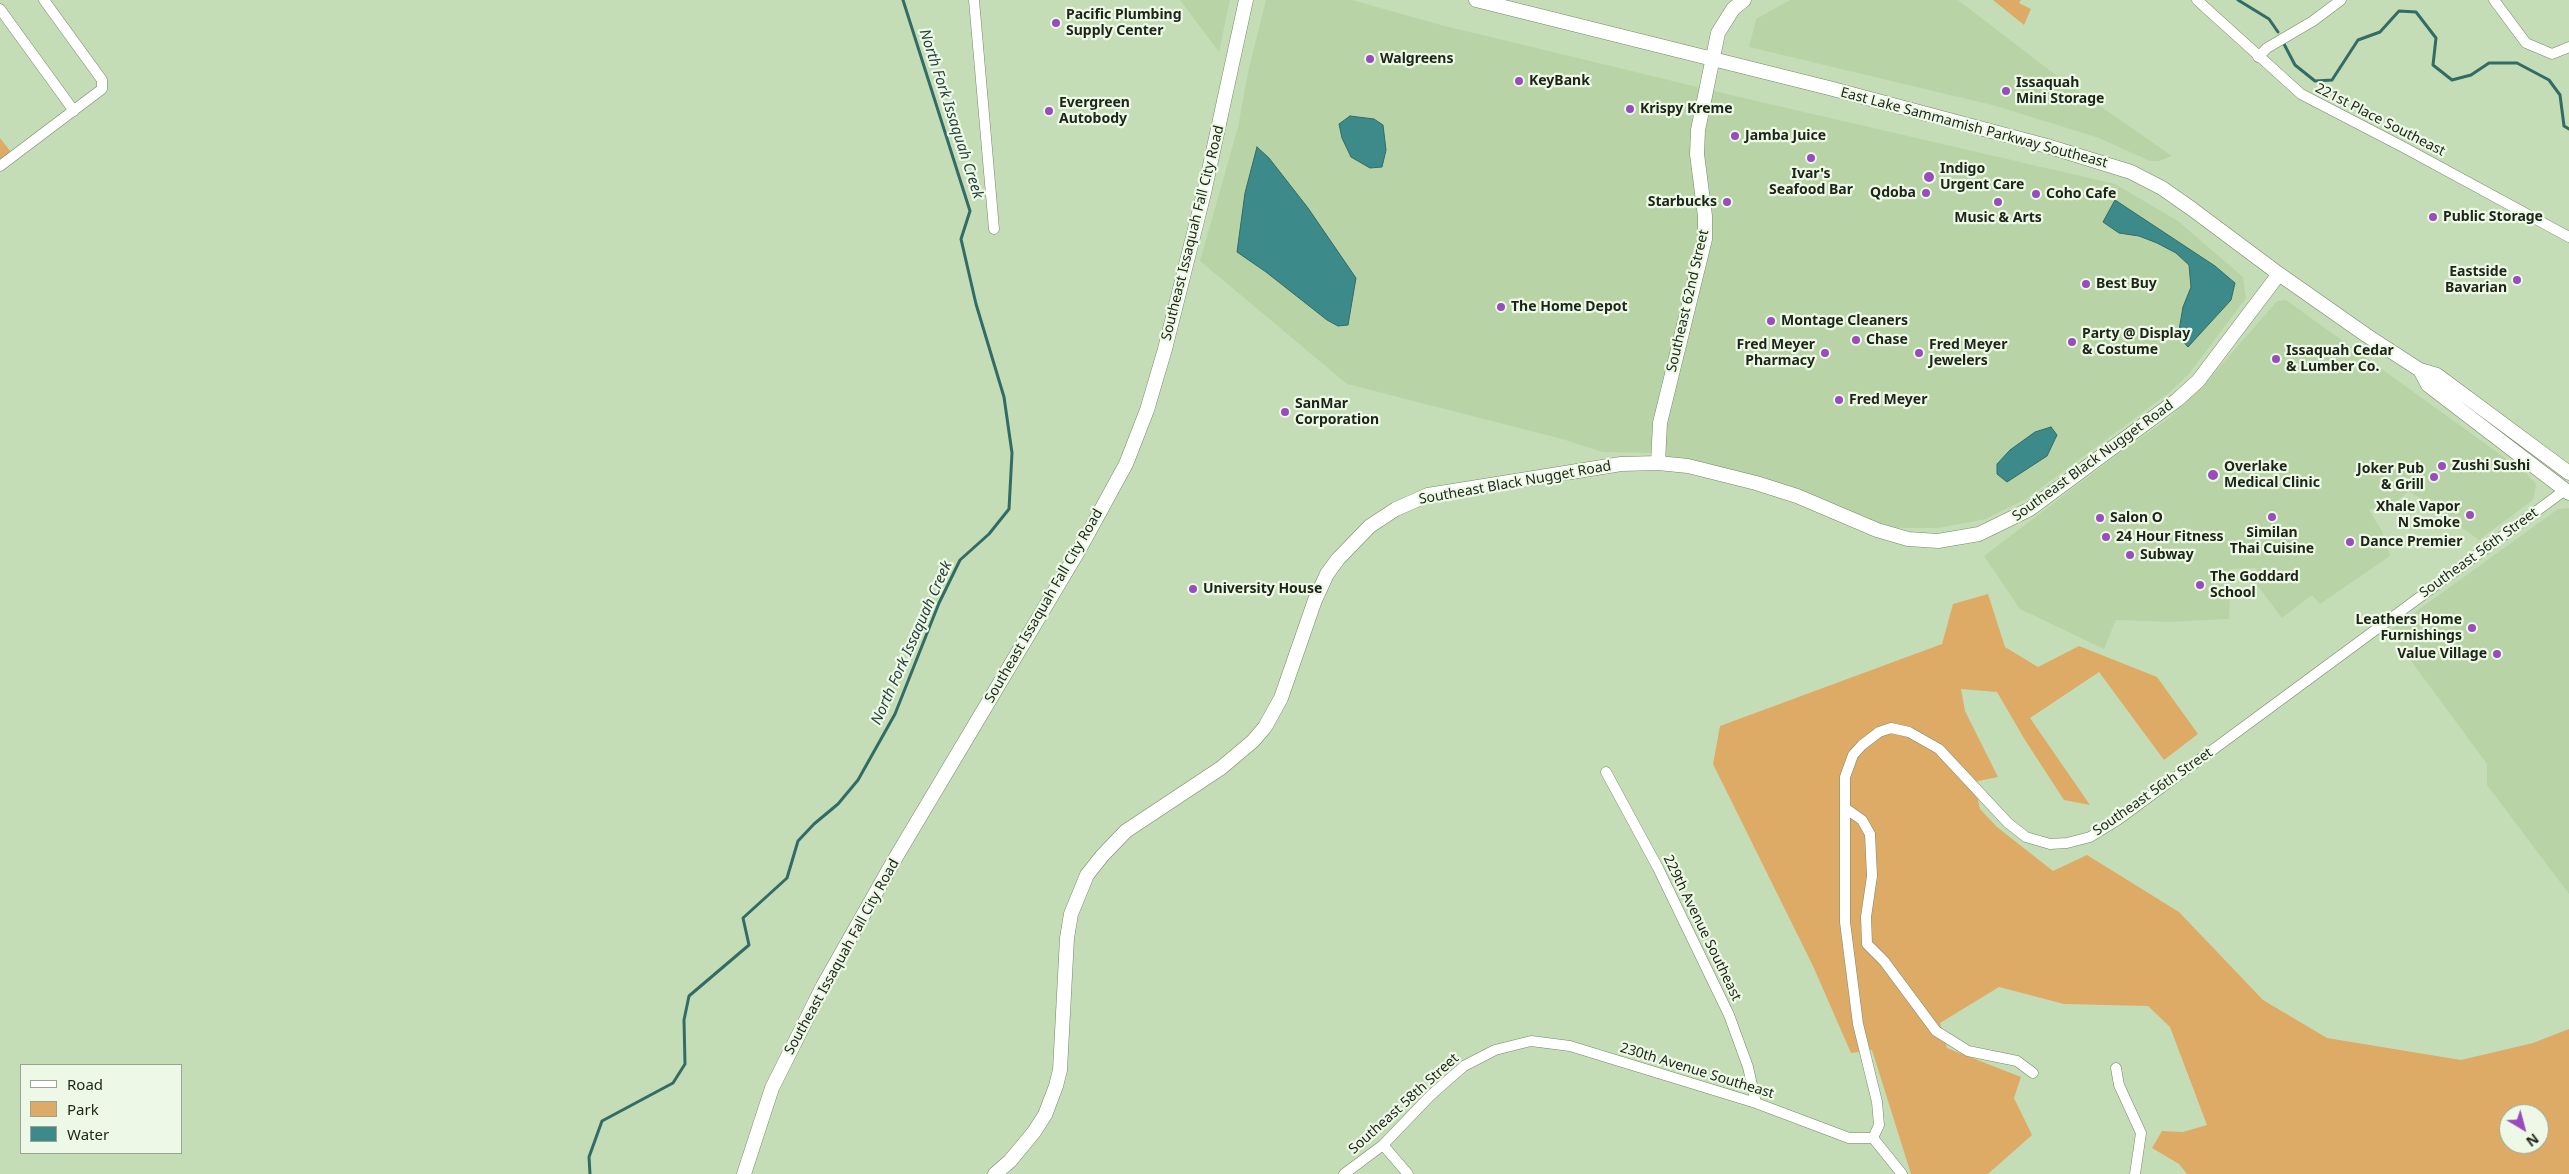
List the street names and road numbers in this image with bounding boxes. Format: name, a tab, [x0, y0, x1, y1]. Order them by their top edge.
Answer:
street label: 221st Place Southeast	[2312, 80, 2448, 160]
street label: East Lake Sammamish Parkway Southeast	[1839, 84, 2109, 172]
street label: Southeast Issaquah Fall City Road	[1158, 124, 1228, 342]
street label: Southeast 62nd Street	[1663, 228, 1713, 374]
street label: Southeast Black Nugget Road	[2009, 397, 2177, 525]
street label: Southeast Black Nugget Road	[1418, 458, 1612, 508]
street label: Southeast 56th Street	[2417, 504, 2541, 602]
street label: Southeast Issaquah Fall City Road	[981, 506, 1107, 706]
street label: Southeast 56th Street	[2090, 744, 2216, 840]
street label: 229th Avenue Southeast	[1659, 852, 1745, 1004]
street label: Southeast Issaquah Fall City Road	[781, 856, 903, 1058]
street label: 230th Avenue Southeast	[1618, 1040, 1776, 1102]
street label: Southeast 58th Street	[1346, 1050, 1462, 1158]

